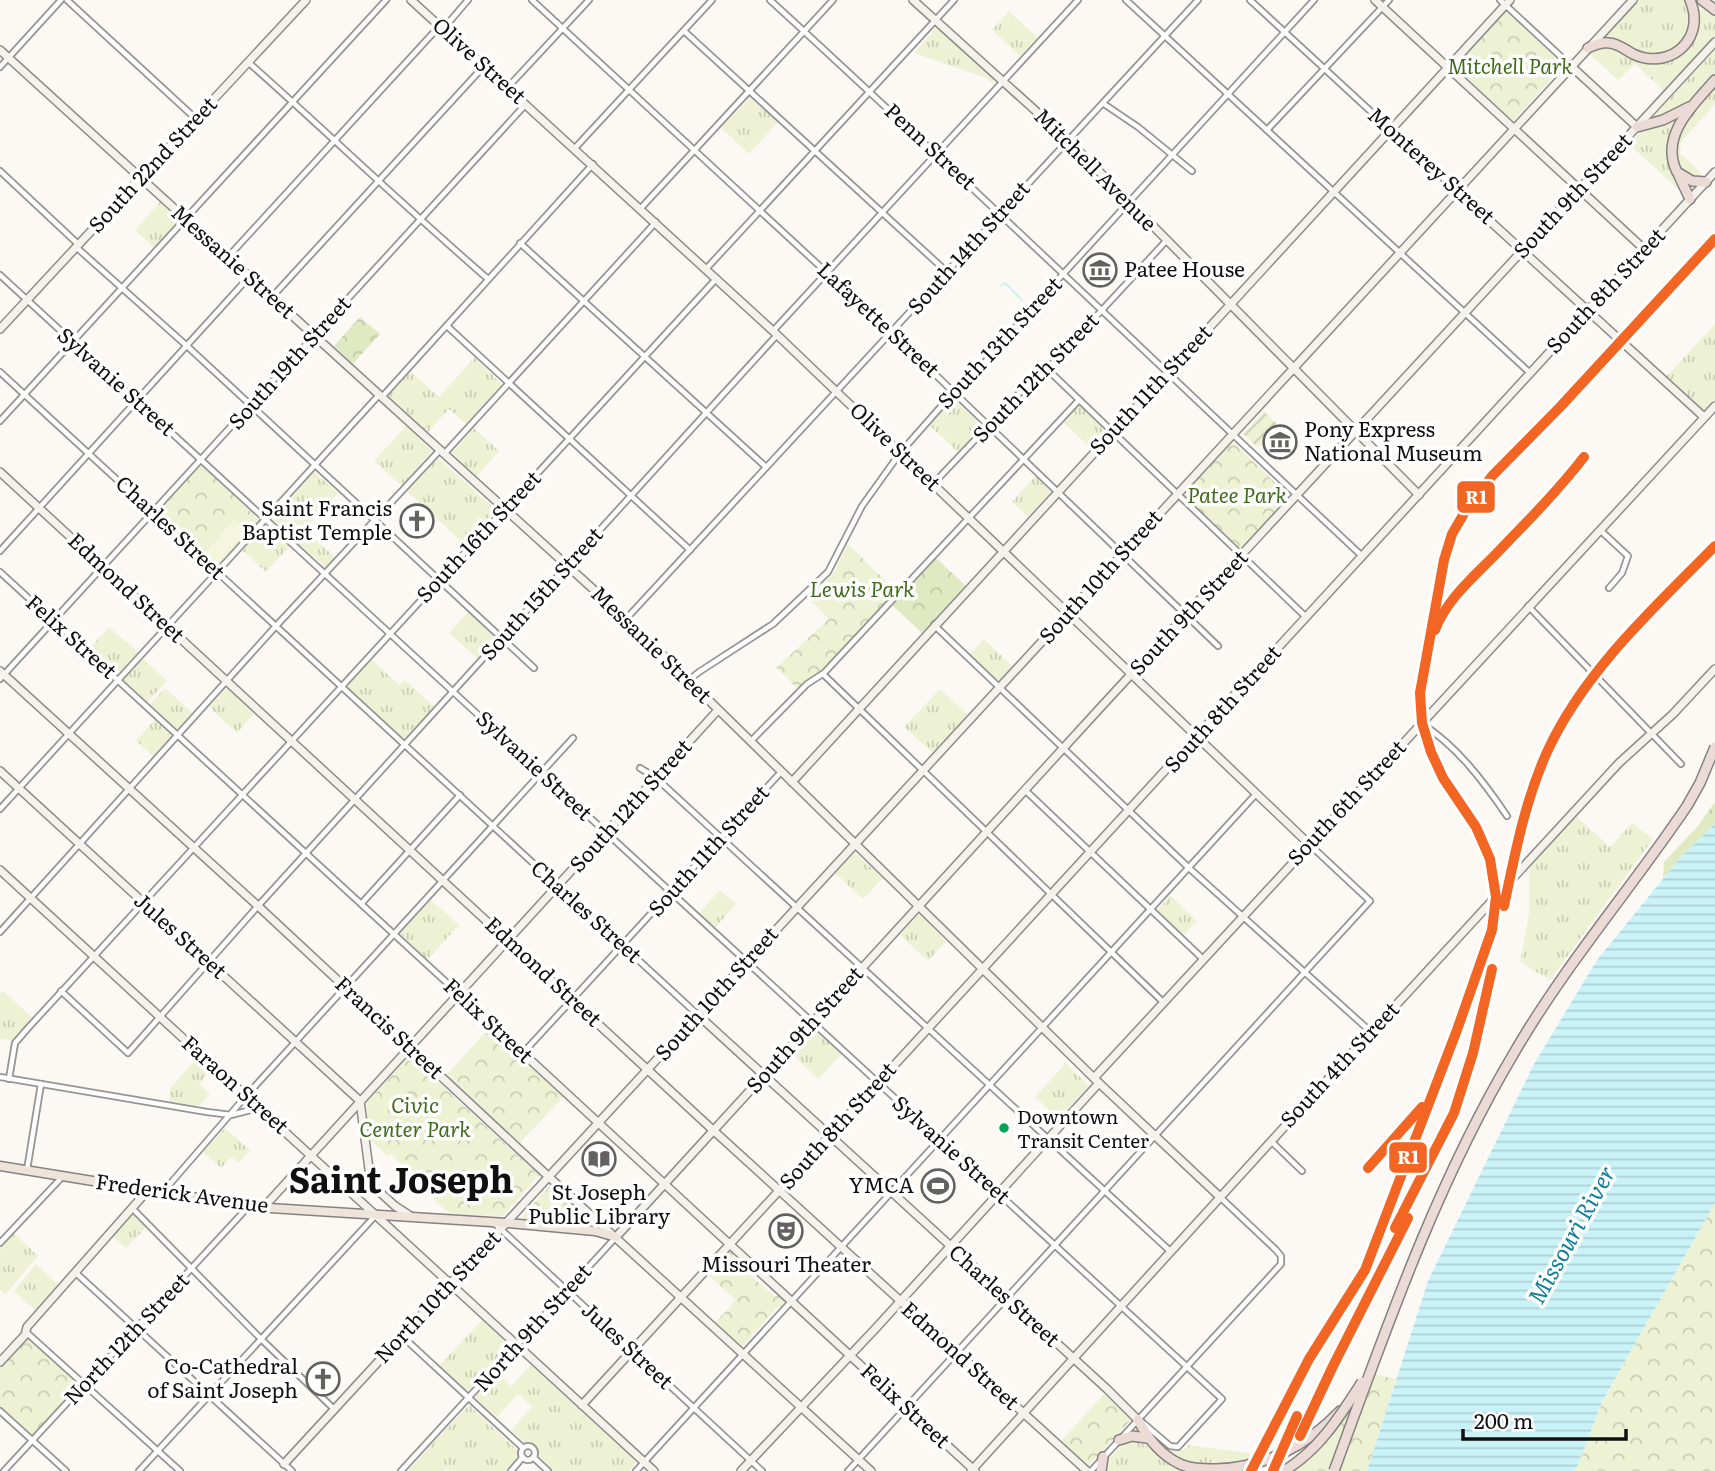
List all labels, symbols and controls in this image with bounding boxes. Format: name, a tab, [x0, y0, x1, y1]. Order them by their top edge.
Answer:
street label: Olive Street	[427, 9, 535, 110]
park label: Mitchell Park	[1447, 49, 1573, 80]
street label: South 22nd Street	[80, 88, 223, 238]
street label: Penn Street	[879, 95, 985, 196]
street label: Monterey Street	[1362, 99, 1504, 230]
street label: Mitchell Avenue	[1028, 100, 1165, 237]
street label: South 9th Street	[1505, 124, 1638, 264]
street label: South 14th Street	[899, 172, 1036, 320]
street label: Messanie Street	[166, 196, 304, 325]
street label: South 8th Street	[1537, 219, 1671, 359]
museum icon: Patee House	[1081, 251, 1119, 289]
place label: Patee House	[1124, 252, 1245, 283]
street label: Lafayette Street	[812, 253, 948, 383]
street label: South 13th Street	[929, 268, 1068, 414]
street label: South 19th Street	[220, 287, 357, 435]
street label: South 12th Street	[964, 304, 1105, 448]
street label: South 11th Street	[1081, 316, 1218, 460]
street label: Sylvanie Street	[52, 319, 184, 442]
street label: Olive Street	[844, 394, 950, 497]
place label: Pony Express National Museum	[1304, 412, 1483, 467]
museum icon: Pony Express National Museum	[1261, 423, 1299, 461]
street label: South 16th Street	[408, 462, 547, 608]
street label: Charles Street	[110, 467, 234, 586]
park label: Patee Park	[1187, 478, 1288, 509]
line badge: R1	[1456, 480, 1496, 514]
text: R1	[1465, 482, 1487, 510]
place label: Saint Francis Baptist Temple	[242, 491, 392, 546]
street label: South 10th Street	[1030, 501, 1168, 649]
church icon: Saint Francis Baptist Temple	[398, 502, 436, 540]
street label: South 15th Street	[472, 518, 609, 666]
street label: Edmond Street	[63, 524, 193, 649]
street label: South 9th Street	[1121, 541, 1254, 681]
park label: Lewis Park	[809, 572, 915, 603]
street label: Messanie Street	[585, 577, 720, 709]
street label: Felix Street	[20, 586, 125, 685]
street label: South 8th Street	[1155, 636, 1287, 778]
street label: Sylvanie Street	[471, 702, 601, 827]
street label: South 12th Street	[561, 730, 698, 878]
street label: South 6th Street	[1279, 731, 1412, 871]
street label: South 11th Street	[639, 776, 775, 922]
street label: Charles Street	[525, 852, 651, 969]
street label: Jules Street	[128, 884, 235, 985]
street label: Edmond Street	[480, 908, 610, 1033]
street label: South 10th Street	[646, 918, 784, 1066]
street label: South 9th Street	[738, 957, 869, 1099]
street label: Francis Street	[329, 968, 452, 1085]
street label: Felix Street	[438, 969, 542, 1069]
street label: South 4th Street	[1271, 993, 1405, 1133]
street label: Faraon Street	[176, 1027, 297, 1140]
street label: South 8th Street	[770, 1053, 902, 1195]
street label: Sylvanie Street	[887, 1087, 1019, 1210]
park label: Civic Center Park	[359, 1088, 471, 1143]
place label: Downtown Transit Center	[1017, 1102, 1149, 1154]
marker: Downtown Transit Center	[997, 1121, 1011, 1135]
library icon: St Joseph Public Library	[580, 1140, 618, 1178]
line badge: R1	[1388, 1141, 1428, 1174]
text: R1	[1397, 1142, 1419, 1170]
district label: Saint Joseph	[289, 1152, 513, 1204]
water label: Missouri River	[1518, 1159, 1622, 1309]
street label: Frederick Avenue	[94, 1164, 271, 1219]
sports icon: YMCA	[919, 1167, 957, 1205]
place label: YMCA	[849, 1168, 915, 1199]
place label: St Joseph Public Library	[528, 1175, 671, 1230]
theatre icon: Missouri Theater	[767, 1212, 805, 1250]
street label: North 10th Street	[366, 1221, 507, 1369]
street label: Charles Street	[943, 1236, 1069, 1353]
place label: Missouri Theater	[701, 1247, 871, 1278]
street label: North 9th Street	[465, 1255, 597, 1397]
street label: North 12th Street	[56, 1264, 195, 1410]
street label: Jules Street	[576, 1293, 682, 1395]
street label: Edmond Street	[896, 1293, 1028, 1416]
place label: Co-Cathedral of Saint Joseph	[147, 1349, 298, 1404]
street label: Felix Street	[855, 1354, 959, 1454]
church icon: Co-Cathedral of Saint Joseph	[304, 1360, 342, 1398]
scale bar	[1463, 1398, 1626, 1442]
text: 200 m	[1474, 1404, 1534, 1435]

